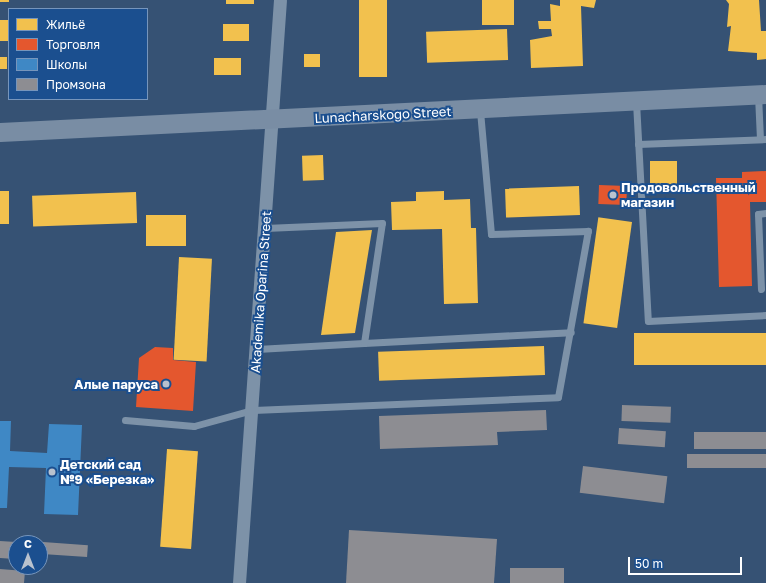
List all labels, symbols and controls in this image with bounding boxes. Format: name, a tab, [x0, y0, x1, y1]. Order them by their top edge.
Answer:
legend	[8, 8, 148, 100]
text: Жильё	[46, 17, 85, 32]
text: Торговля	[46, 37, 100, 52]
text: Школы	[46, 57, 87, 72]
text: Промзона	[46, 77, 106, 92]
street label: Lunacharskogo Street	[314, 104, 452, 126]
place label: Продовольственный магазин	[621, 180, 756, 211]
marker: Продовольственный магазин	[608, 190, 618, 200]
street label: Akademika Oparina Street	[248, 211, 274, 373]
place label: Алые паруса	[74, 376, 158, 392]
marker: Алые паруса	[161, 379, 171, 389]
place label: Детский сад №9 «Березка»	[60, 457, 154, 488]
marker: Детский сад №9 «Березка»	[47, 467, 57, 477]
north arrow	[8, 535, 48, 575]
text: С	[24, 537, 32, 550]
scale bar	[630, 549, 744, 575]
text: 50 m	[635, 556, 663, 571]

